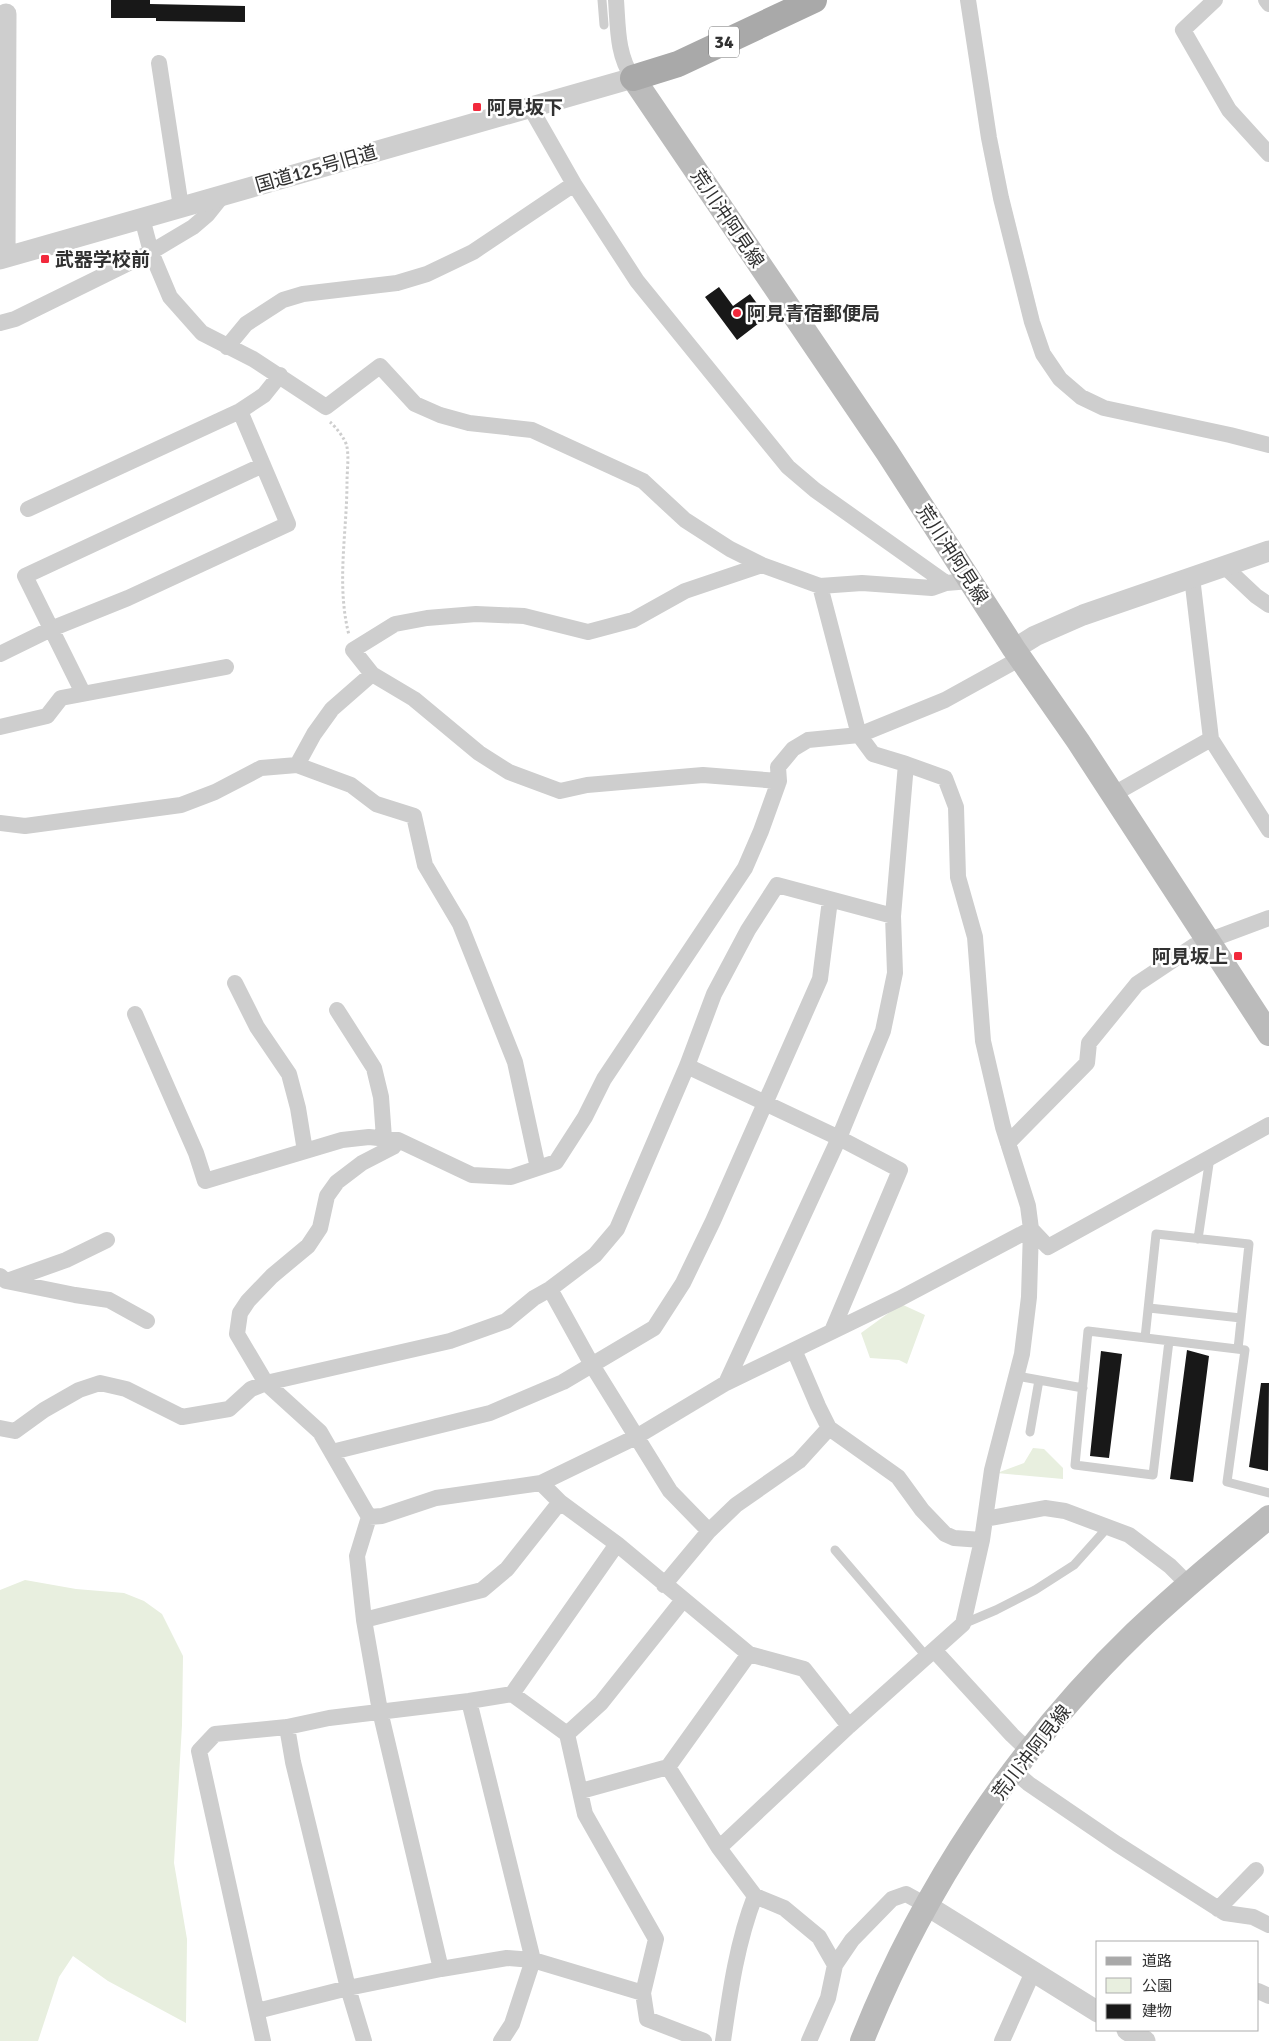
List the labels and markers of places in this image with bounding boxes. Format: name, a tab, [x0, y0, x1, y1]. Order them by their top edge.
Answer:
place label: 阿見坂下	[487, 96, 563, 120]
marker: 阿見坂下	[471, 101, 483, 113]
place label: 武器学校前	[55, 248, 150, 272]
marker: 武器学校前	[39, 253, 51, 265]
place label: 阿見青宿郵便局	[747, 302, 880, 326]
marker: 阿見青宿郵便局	[731, 307, 743, 319]
place label: 阿見坂上	[1152, 945, 1228, 969]
marker: 阿見坂上	[1232, 950, 1244, 962]

